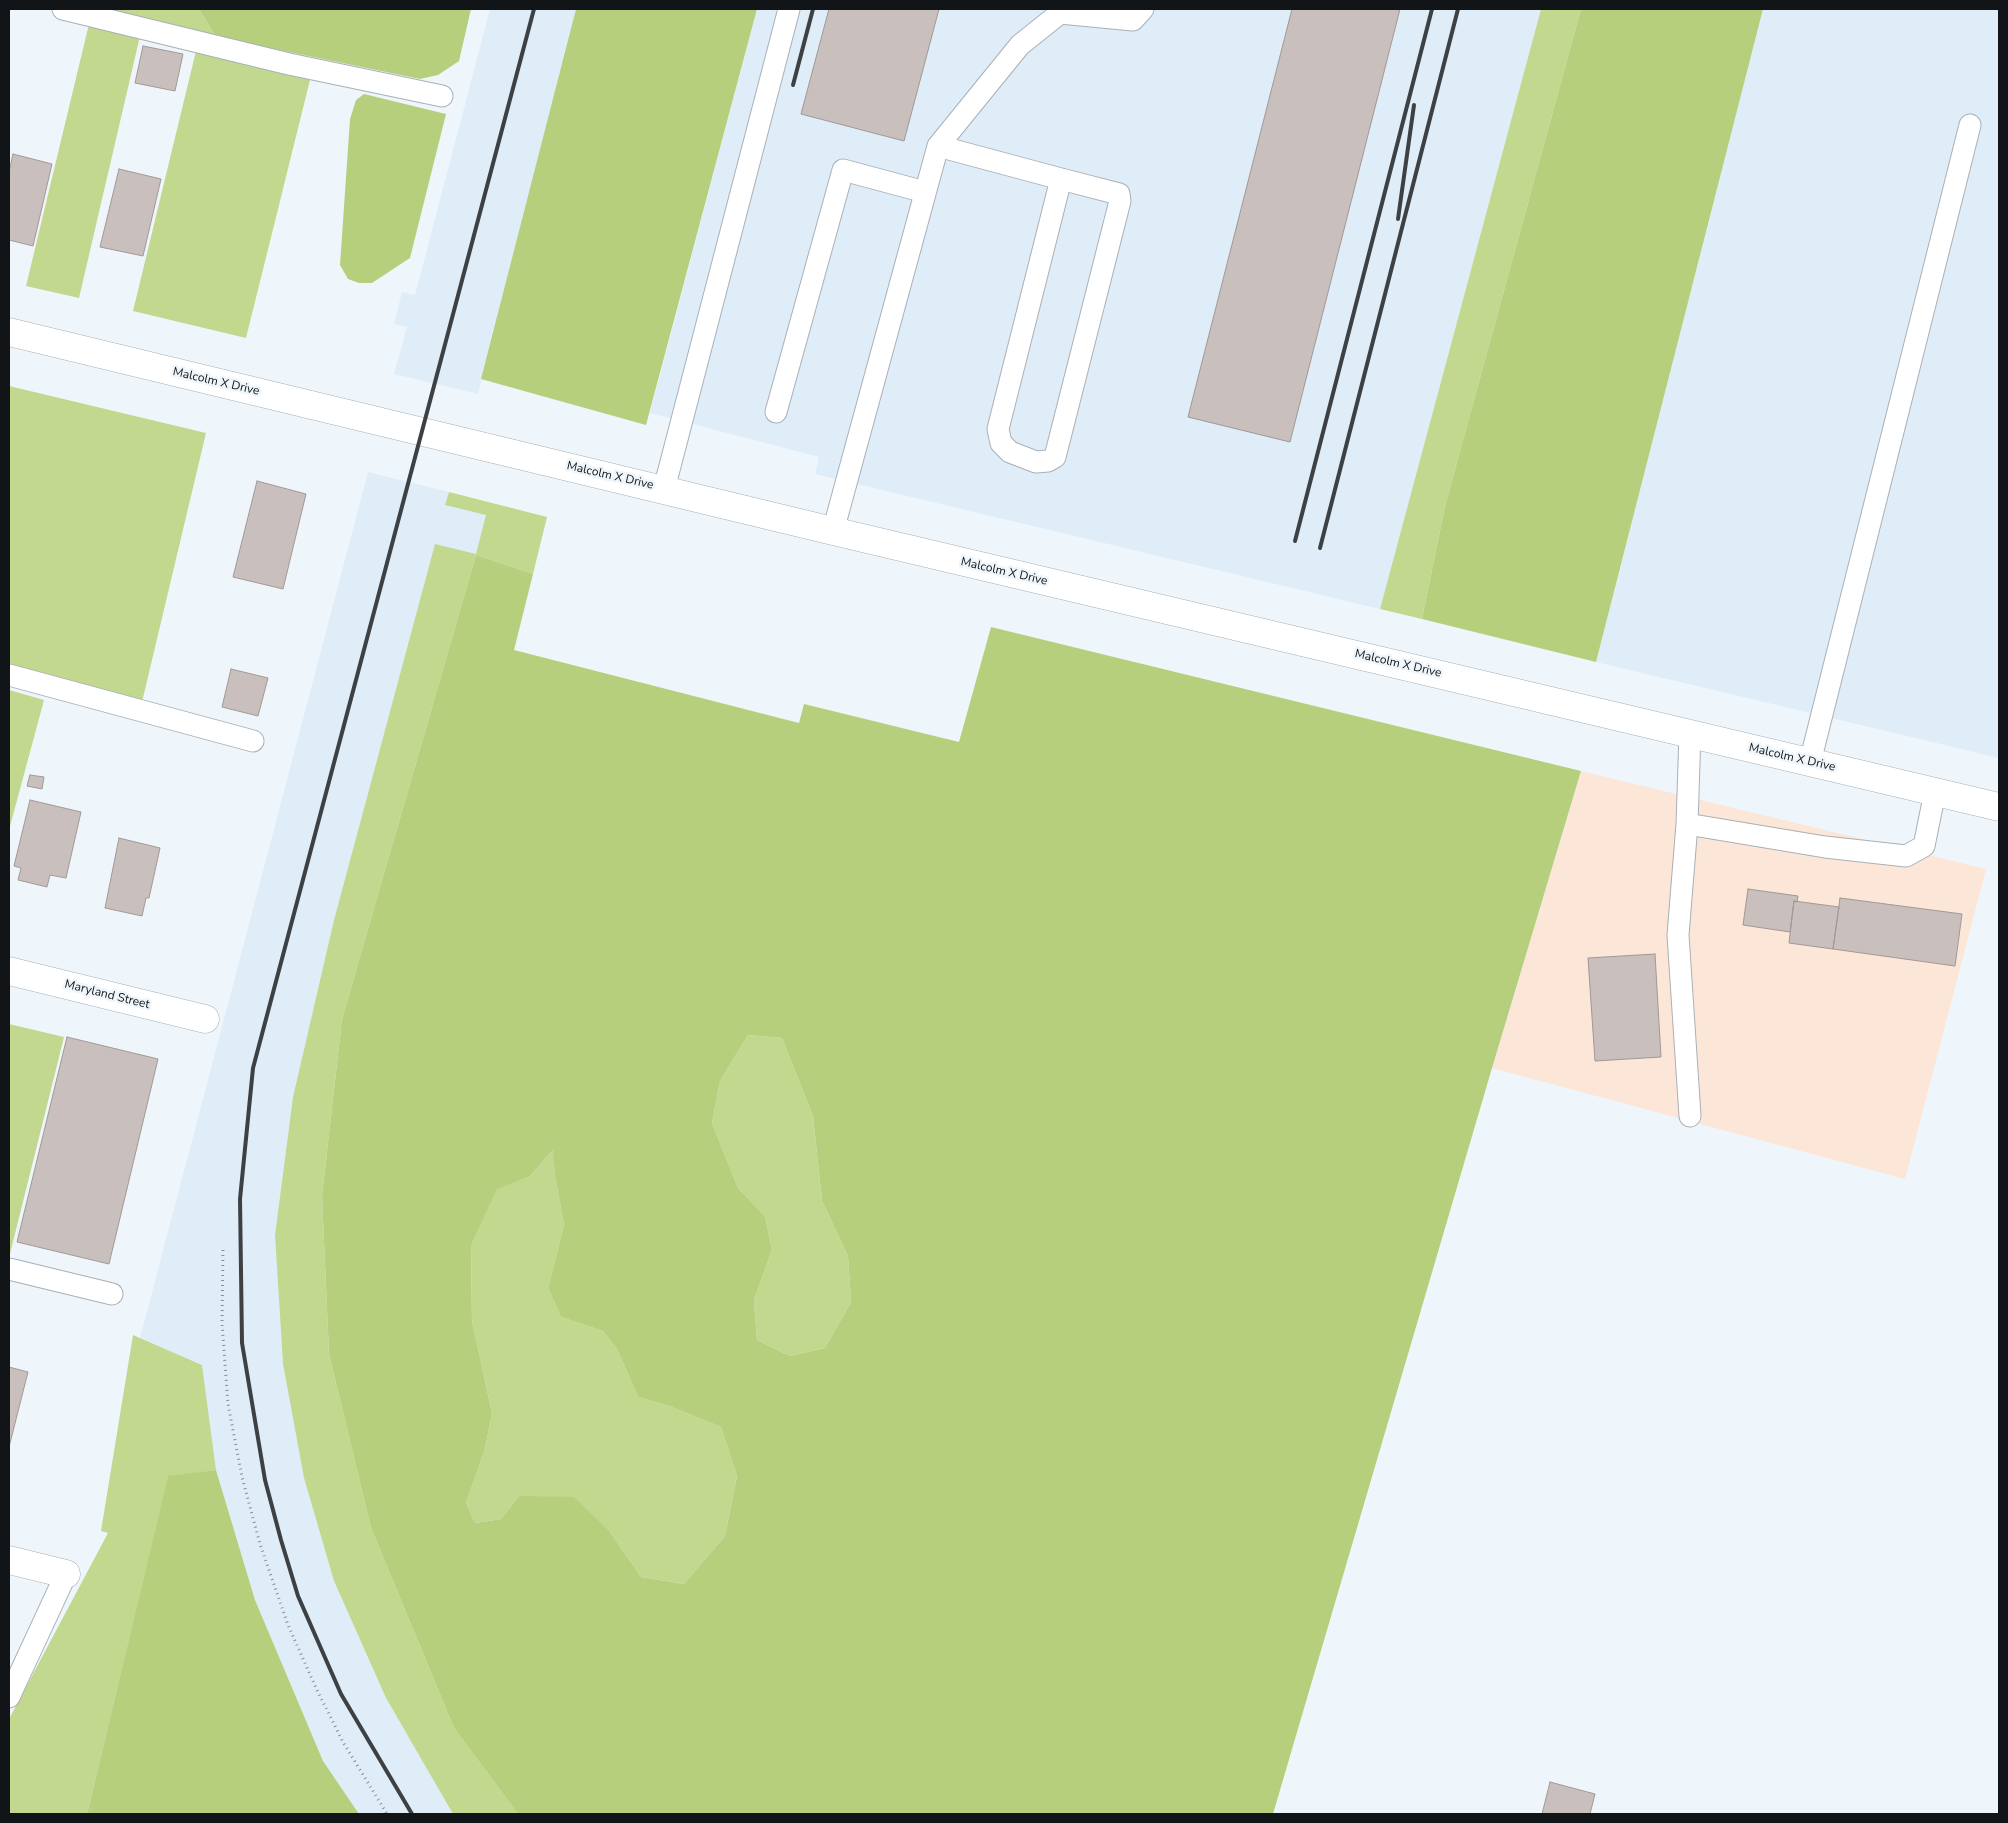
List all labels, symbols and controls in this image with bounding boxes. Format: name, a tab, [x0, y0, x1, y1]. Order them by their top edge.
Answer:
street label: Malcolm X Drive	[171, 365, 261, 399]
street label: Malcolm X Drive	[565, 459, 655, 493]
street label: Malcolm X Drive	[959, 555, 1049, 589]
street label: Malcolm X Drive	[1353, 647, 1443, 681]
street label: Malcolm X Drive	[1747, 741, 1837, 775]
street label: Maryland Street	[63, 977, 151, 1013]

